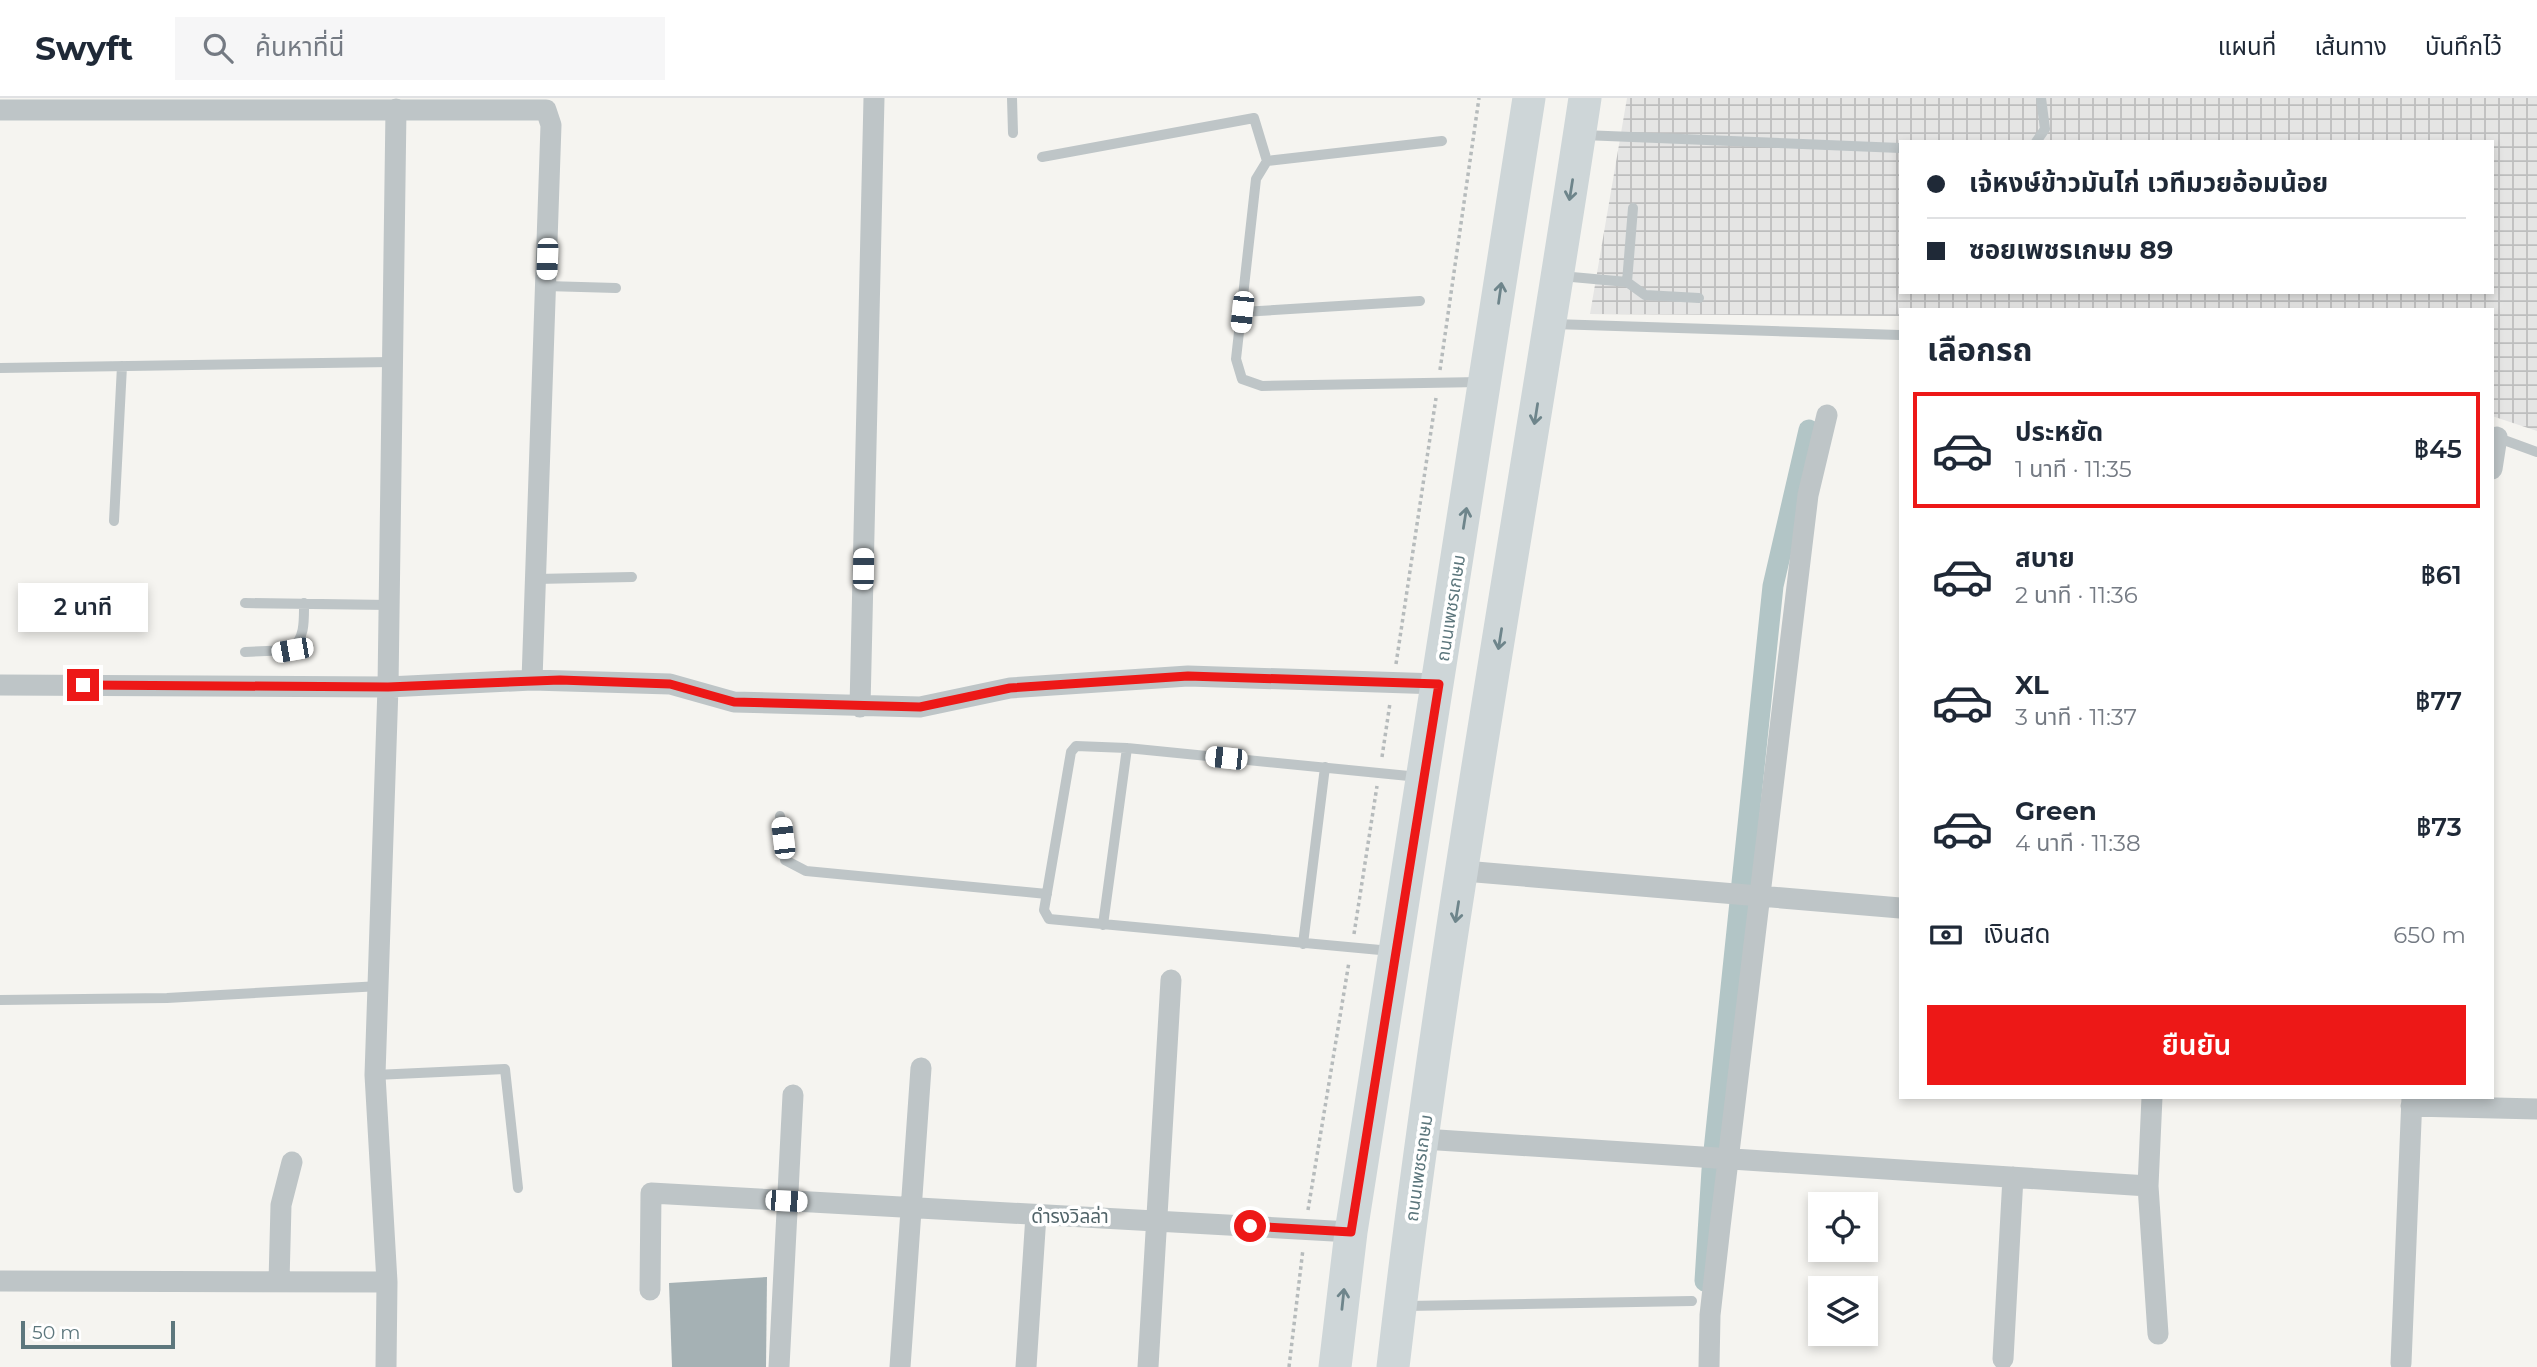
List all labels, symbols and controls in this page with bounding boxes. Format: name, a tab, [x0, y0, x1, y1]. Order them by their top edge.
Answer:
search box	[175, 17, 665, 80]
text: Swyft	[35, 28, 133, 68]
icon: search	[199, 29, 237, 67]
text: ค้นหาที่นี่	[255, 31, 345, 63]
text: แผนที่	[2218, 32, 2276, 61]
text: เส้นทาง	[2314, 32, 2387, 61]
text: บันทึกไว้	[2425, 32, 2502, 61]
text: เจ้หงษ์ข้าวมันไก่ เวทีมวยอ้อมน้อย	[1969, 167, 2328, 199]
one-way arrow	[1564, 178, 1577, 201]
text: ซอยเพชรเกษม 89	[1969, 234, 2173, 266]
car	[536, 238, 559, 280]
one-way arrow	[1493, 282, 1506, 305]
car	[1230, 290, 1255, 334]
text: เลือกรถ	[1927, 330, 2032, 369]
one-way arrow	[1529, 402, 1542, 425]
text: ประหยัด	[2015, 416, 2103, 448]
icon: car	[1931, 419, 1994, 482]
text: ฿45	[2414, 433, 2462, 465]
text: 1 นาที · 11:35	[2015, 455, 2132, 483]
one-way arrow	[1459, 507, 1472, 530]
text: สบาย	[2015, 542, 2075, 574]
icon: car	[1931, 545, 1994, 608]
car	[853, 548, 874, 590]
street label: ถนนเพชรเกษม	[1432, 553, 1470, 663]
text: ฿61	[2421, 559, 2462, 591]
text: 2 นาที · 11:36	[2015, 581, 2138, 609]
callout: 2 นาที	[18, 584, 148, 632]
text: 2 นาที	[54, 593, 112, 621]
one-way arrow	[1493, 627, 1506, 650]
car	[270, 636, 315, 664]
route end	[67, 669, 99, 701]
text: XL	[2015, 669, 2049, 701]
icon: car	[1931, 671, 1994, 734]
text: ฿77	[2415, 685, 2462, 717]
text: 3 นาที · 11:37	[2015, 703, 2137, 731]
car	[1205, 745, 1248, 771]
text: Green	[2015, 795, 2097, 827]
icon: car	[1931, 797, 1994, 860]
text: ฿73	[2416, 811, 2462, 843]
car	[771, 816, 796, 860]
text: 4 นาที · 11:38	[2015, 829, 2141, 857]
one-way arrow	[1451, 900, 1464, 923]
icon: cash	[1927, 916, 1965, 954]
text: เงินสด	[1983, 918, 2050, 950]
text: 650 m	[2393, 921, 2466, 949]
button: ยืนยัน	[1927, 1005, 2466, 1085]
street label: ถนนเพชรเกษม	[1401, 1113, 1437, 1223]
car	[765, 1189, 808, 1213]
map controls	[1808, 1192, 1878, 1346]
button: locate	[1808, 1192, 1878, 1262]
district label: ดำรงวิลล่า	[1031, 1205, 1109, 1228]
route start	[1234, 1210, 1266, 1242]
button: layers	[1808, 1276, 1878, 1346]
one-way arrow	[1337, 1288, 1350, 1311]
scale bar	[21, 1318, 175, 1350]
text: 50 m	[32, 1321, 80, 1344]

